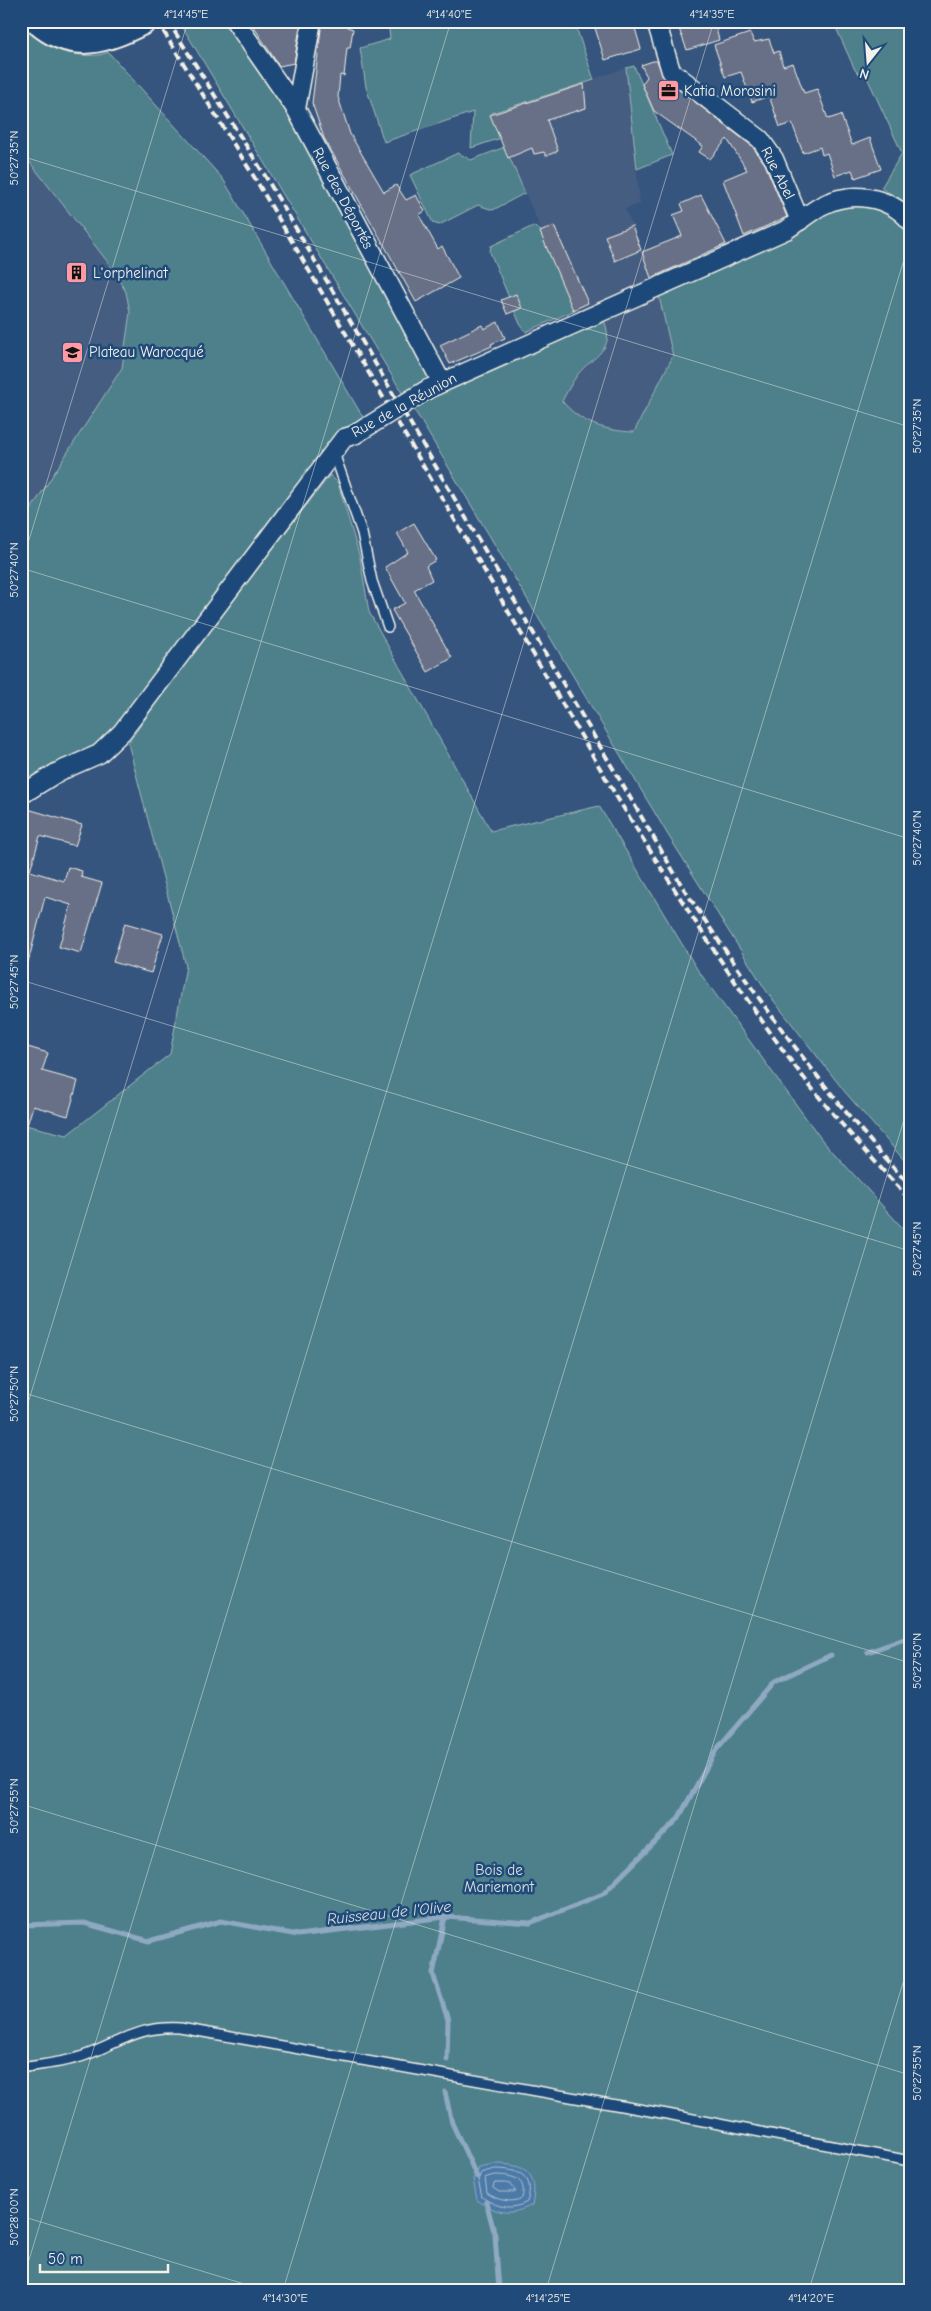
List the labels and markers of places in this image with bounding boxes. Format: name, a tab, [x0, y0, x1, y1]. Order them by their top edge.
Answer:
office icon: Katia Morosini	[656, 79, 680, 103]
place label: Katia Morosini	[684, 82, 776, 100]
building icon: L'orphelinat	[65, 261, 89, 285]
place label: L'orphelinat	[93, 264, 169, 282]
school or university icon: Plateau Warocqué	[61, 340, 85, 364]
place label: Plateau Warocqué	[89, 343, 204, 361]

